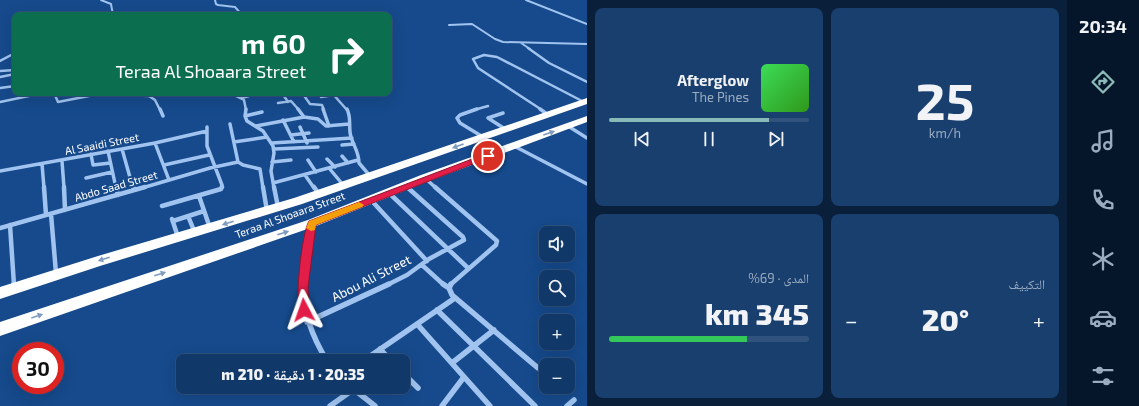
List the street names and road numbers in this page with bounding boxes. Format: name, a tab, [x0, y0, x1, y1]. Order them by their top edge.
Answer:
street label: Al Saaidi Street	[64, 130, 140, 157]
street label: Abdo Saad Street	[73, 167, 159, 204]
street label: Teraa Al Shoaara Street	[233, 189, 347, 241]
street label: Abou Ali Street	[329, 251, 413, 305]

